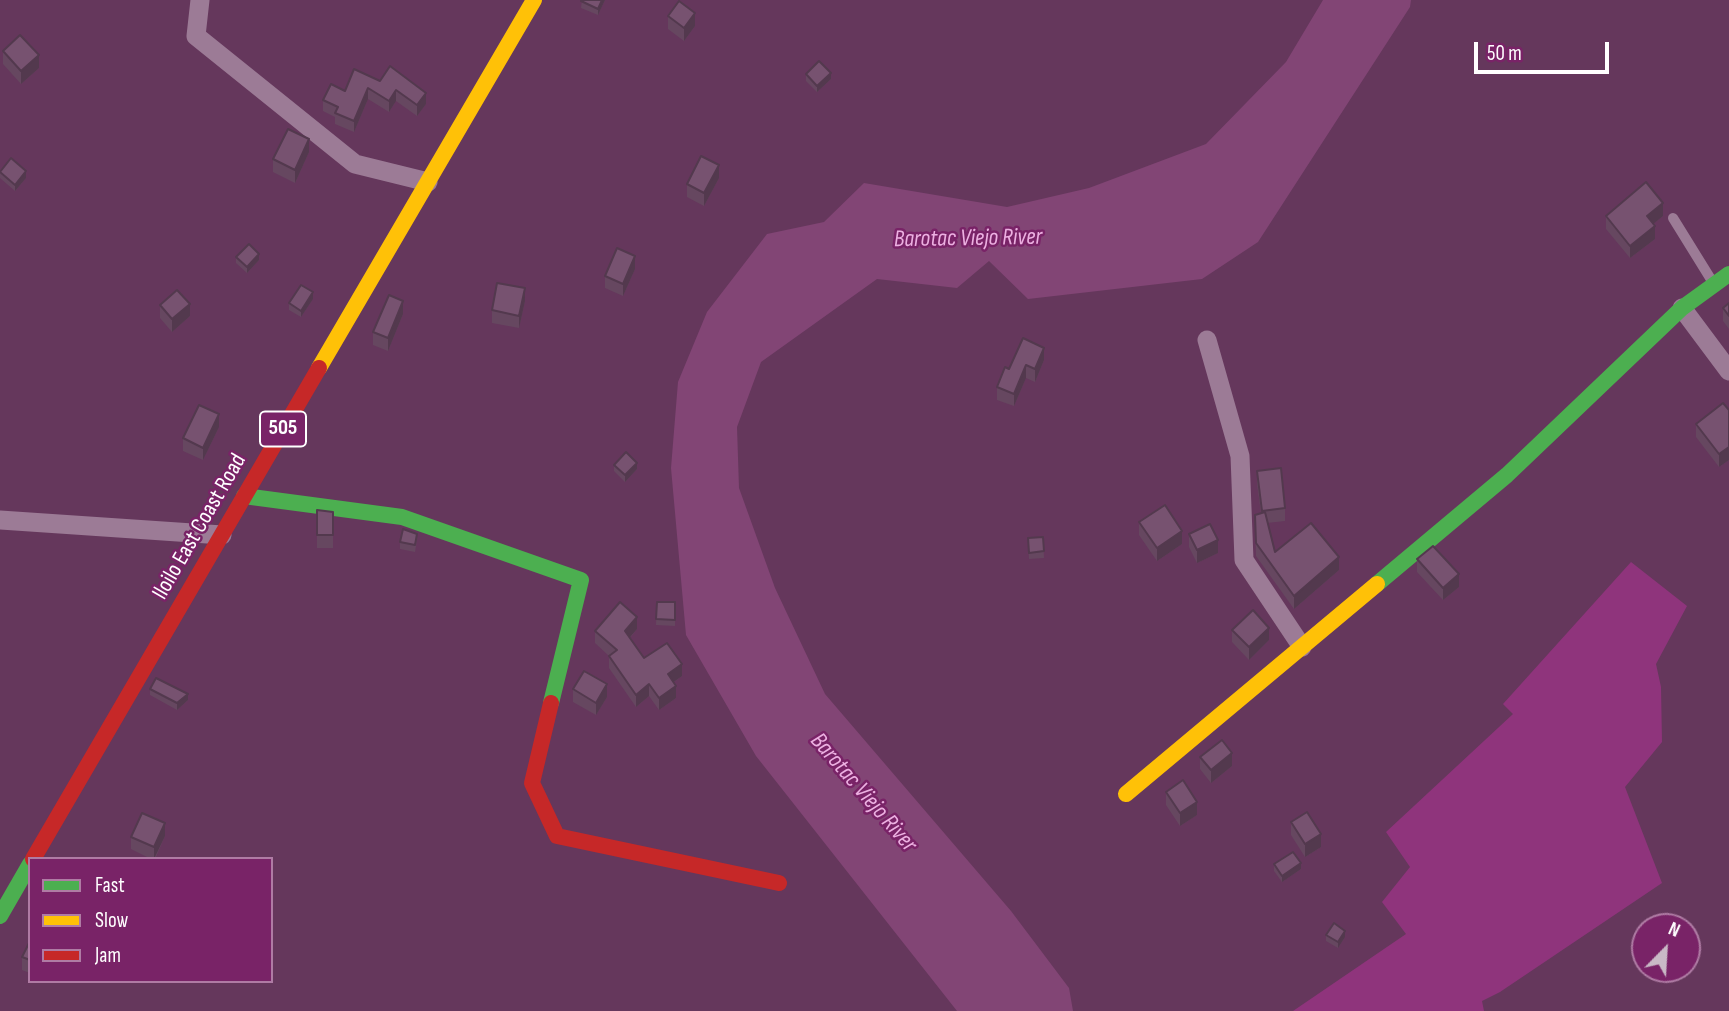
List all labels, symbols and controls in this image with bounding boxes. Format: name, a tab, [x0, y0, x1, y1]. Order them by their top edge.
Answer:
scale bar	[1477, 28, 1612, 72]
text: 50 m	[1487, 41, 1522, 66]
water label: Barotac Viejo River	[894, 223, 1042, 255]
road number: 505	[260, 412, 306, 446]
street label: Iloilo East Coast Road	[147, 449, 253, 605]
water label: Barotac Viejo River	[803, 728, 923, 858]
legend	[28, 857, 273, 983]
text: Fast	[95, 873, 125, 898]
text: Slow	[95, 908, 128, 933]
north arrow	[1631, 913, 1701, 983]
text: N	[1665, 918, 1683, 943]
text: Jam	[95, 943, 121, 968]

